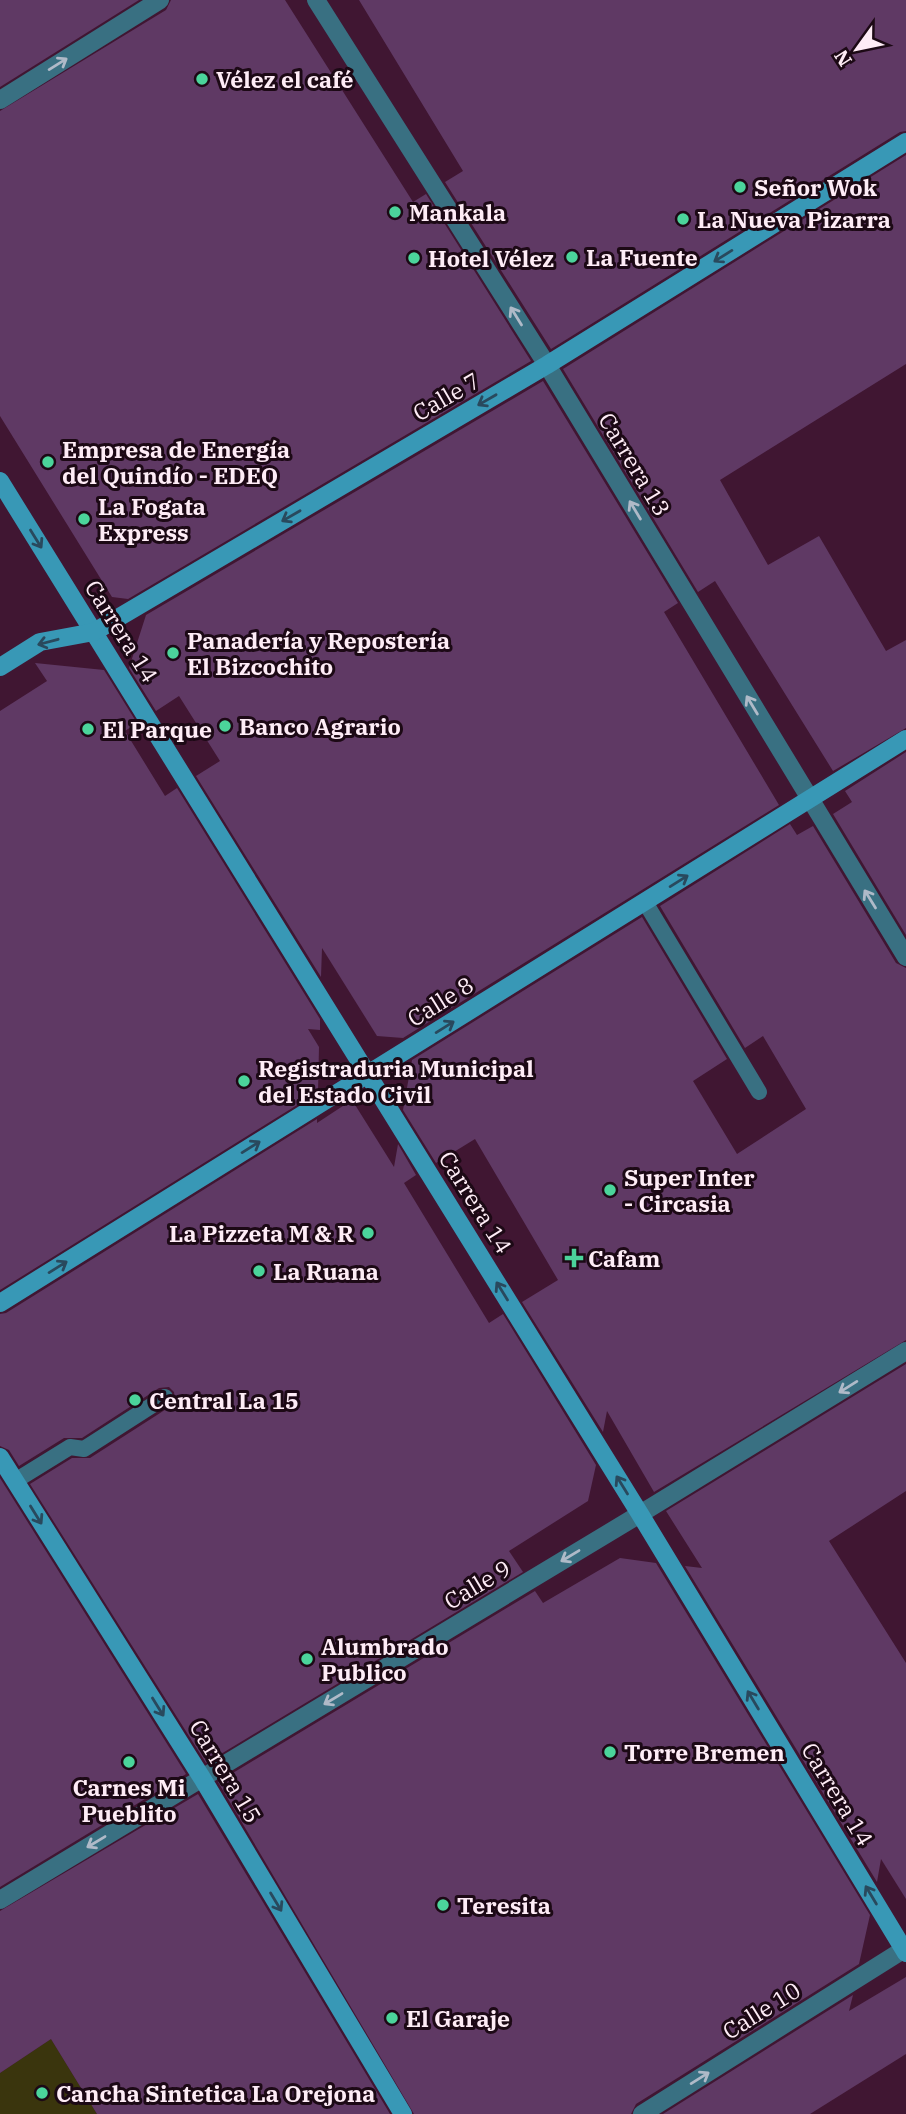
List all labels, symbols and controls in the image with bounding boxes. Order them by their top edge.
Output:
north arrow [822,14,892,84]
text: N [829,45,857,71]
one-way arrow [48,56,67,71]
place label: Vélez el café [216,64,353,94]
marker: Vélez el café [194,71,210,87]
place label: Señor Wok [754,172,878,202]
marker: Señor Wok [732,179,748,195]
place label: Mankala [409,197,506,227]
marker: Mankala [387,204,403,220]
place label: La Nueva Pizarra [697,204,891,234]
marker: La Nueva Pizarra [675,211,691,227]
place label: La Fuente [586,242,698,272]
place label: Hotel Vélez [428,243,554,273]
marker: La Fuente [564,249,580,265]
one-way arrow [714,249,734,263]
marker: Hotel Vélez [406,250,422,266]
one-way arrow [509,306,523,326]
street label: Calle 7 [407,365,485,427]
one-way arrow [478,394,498,408]
street label: Carrera 13 [592,407,678,521]
place label: Empresa de Energía del Quindío - EDEQ [62,434,290,490]
marker: Empresa de Energía del Quindío - EDEQ [40,454,56,470]
place label: La Fogata Express [98,491,206,547]
one-way arrow [627,500,641,520]
one-way arrow [282,509,302,523]
marker: La Fogata Express [76,511,92,527]
one-way arrow [29,528,43,548]
street label: Carrera 14 [79,574,165,688]
place label: Panadería y Repostería El Bizcochito [187,625,450,681]
one-way arrow [37,636,59,649]
marker: Panadería y Repostería El Bizcochito [165,645,181,661]
one-way arrow [744,695,758,715]
place label: Banco Agrario [239,711,401,741]
place label: El Parque [102,714,212,744]
marker: Banco Agrario [217,718,233,734]
marker: El Parque [80,721,96,737]
one-way arrow [669,874,688,888]
one-way arrow [863,890,877,910]
street label: Calle 8 [401,969,479,1033]
one-way arrow [434,1020,454,1034]
place label: Registraduria Municipal del Estado Civil [258,1053,534,1109]
marker: Registraduria Municipal del Estado Civil [236,1073,252,1089]
one-way arrow [241,1140,261,1154]
street label: Carrera 14 [433,1145,519,1259]
place label: Super Inter - Circasia [624,1162,755,1218]
marker: Super Inter - Circasia [602,1182,618,1198]
place label: La Pizzeta M & R [169,1218,354,1248]
marker: La Pizzeta M & R [360,1225,376,1241]
place label: Cafam [588,1243,660,1273]
marker: Cafam [566,1250,582,1266]
place label: La Ruana [273,1256,379,1286]
one-way arrow [48,1260,67,1275]
marker: La Ruana [251,1263,267,1279]
one-way arrow [495,1282,509,1302]
one-way arrow [838,1380,858,1394]
place label: Central La 15 [149,1385,299,1415]
marker: Central La 15 [127,1392,143,1408]
one-way arrow [615,1475,629,1495]
one-way arrow [29,1505,44,1524]
one-way arrow [560,1550,580,1564]
street label: Calle 9 [438,1552,516,1616]
place label: Alumbrado Publico [321,1631,449,1687]
marker: Alumbrado Publico [299,1651,315,1667]
one-way arrow [746,1690,760,1710]
one-way arrow [324,1692,344,1706]
one-way arrow [151,1697,165,1717]
street label: Carrera 15 [183,1714,269,1828]
place label: Torre Bremen [624,1737,785,1767]
street label: Carrera 14 [795,1737,881,1851]
marker: Torre Bremen [602,1744,618,1760]
marker: Carnes Mi Pueblito [121,1754,137,1770]
place label: Carnes Mi Pueblito [72,1772,186,1828]
one-way arrow [87,1835,107,1849]
one-way arrow [863,1885,877,1905]
place label: Teresita [457,1890,551,1920]
one-way arrow [269,1891,283,1911]
marker: Teresita [435,1897,451,1913]
street label: Calle 10 [716,1974,806,2046]
place label: El Garaje [406,2003,510,2033]
marker: El Garaje [384,2010,400,2026]
one-way arrow [689,2070,709,2084]
place label: Cancha Sintetica La Orejona [56,2078,375,2108]
marker: Cancha Sintetica La Orejona [34,2085,50,2101]

